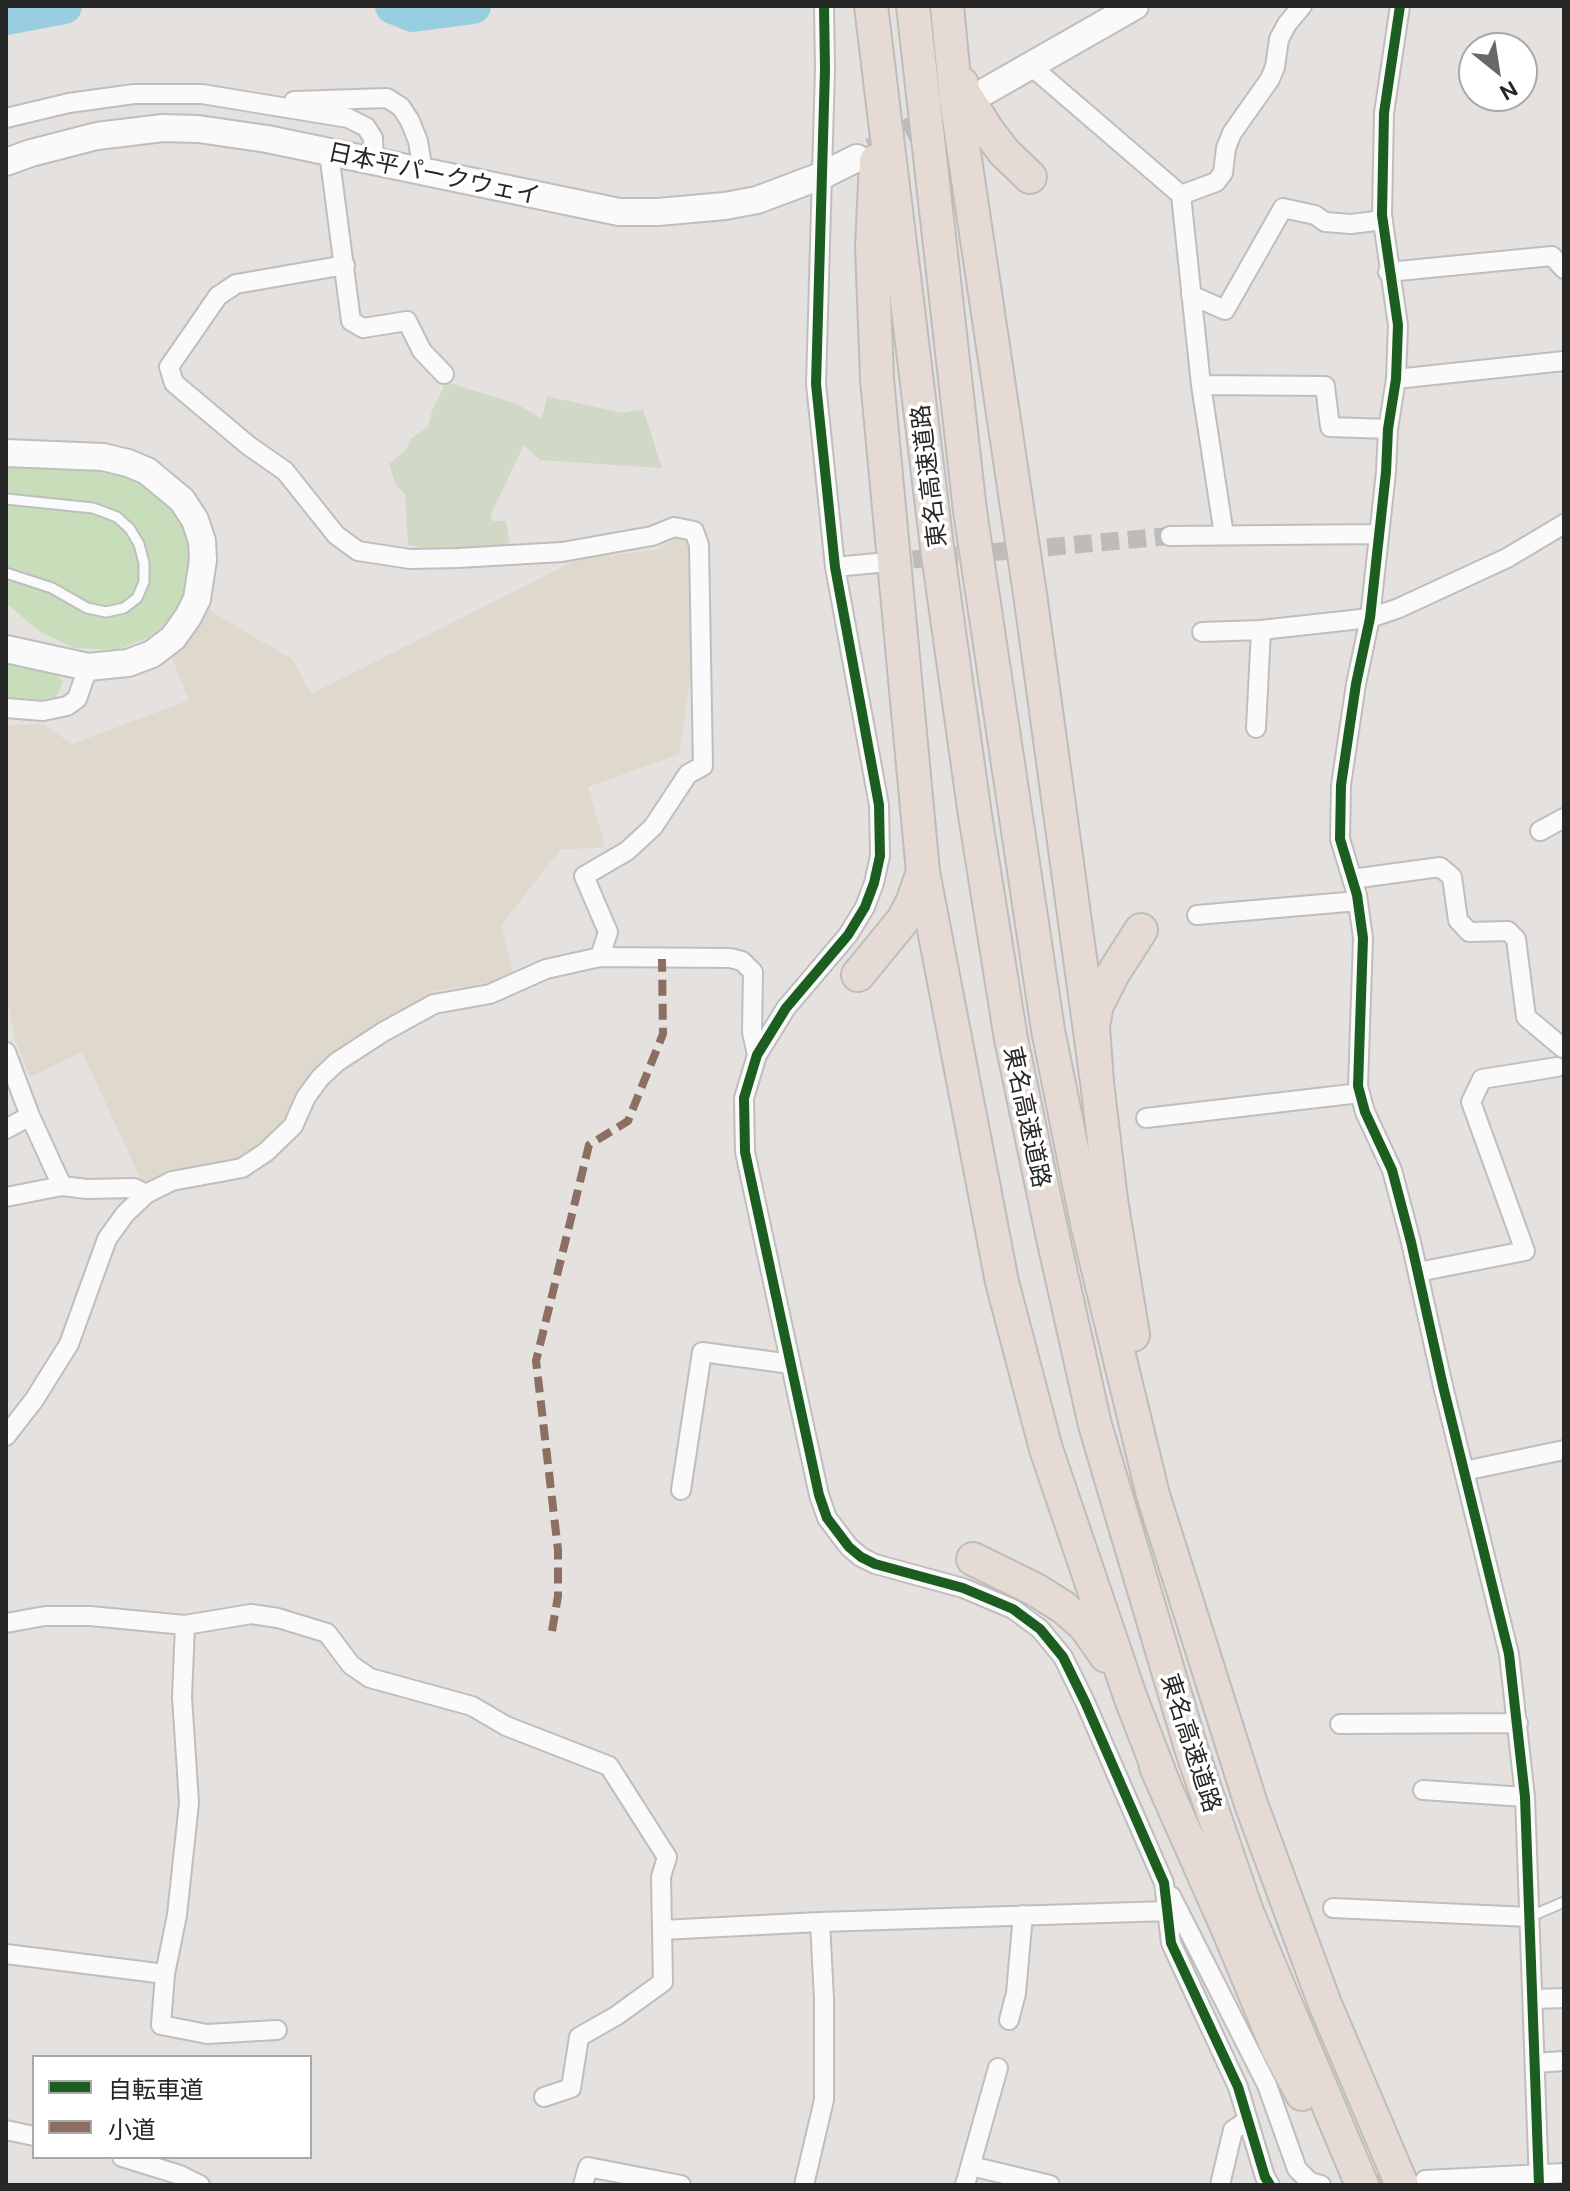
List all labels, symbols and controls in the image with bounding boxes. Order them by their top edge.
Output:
north arrow [1458,32,1538,112]
text: N [1496,77,1523,106]
street label: 日本平パークウェイ [325,137,543,211]
street label: 東名高速道路 [906,403,952,549]
street label: 東名高速道路 [998,1044,1056,1190]
street label: 東名高速道路 [1155,1670,1227,1816]
legend [32,2055,312,2159]
text: 自転車道 [108,2076,204,2103]
text: 小道 [108,2116,156,2143]

